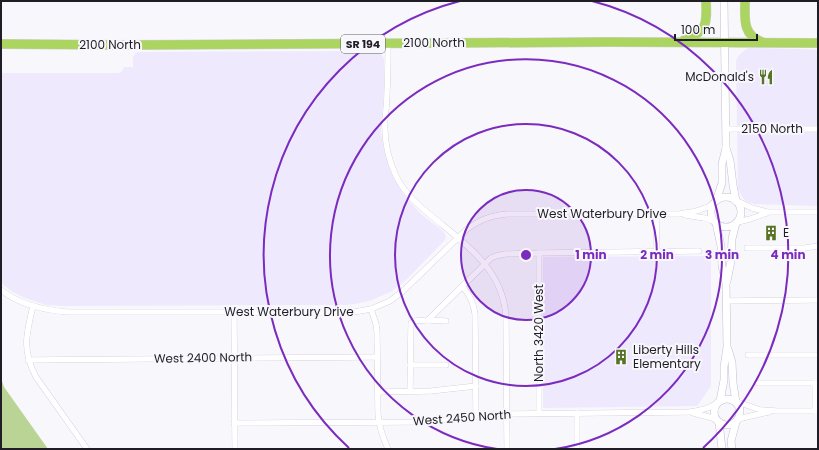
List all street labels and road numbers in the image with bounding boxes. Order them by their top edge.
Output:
street label: 2100 North [403,34,465,51]
road number: SR 194 [341,35,385,53]
street label: 2100 North [79,36,141,53]
street label: 2150 North [741,120,803,137]
street label: West Waterbury Drive [537,205,667,222]
street label: North 3420 West [530,284,547,382]
street label: West Waterbury Drive [224,303,354,320]
street label: West 2400 North [154,348,252,367]
street label: West 2450 North [412,406,512,429]

